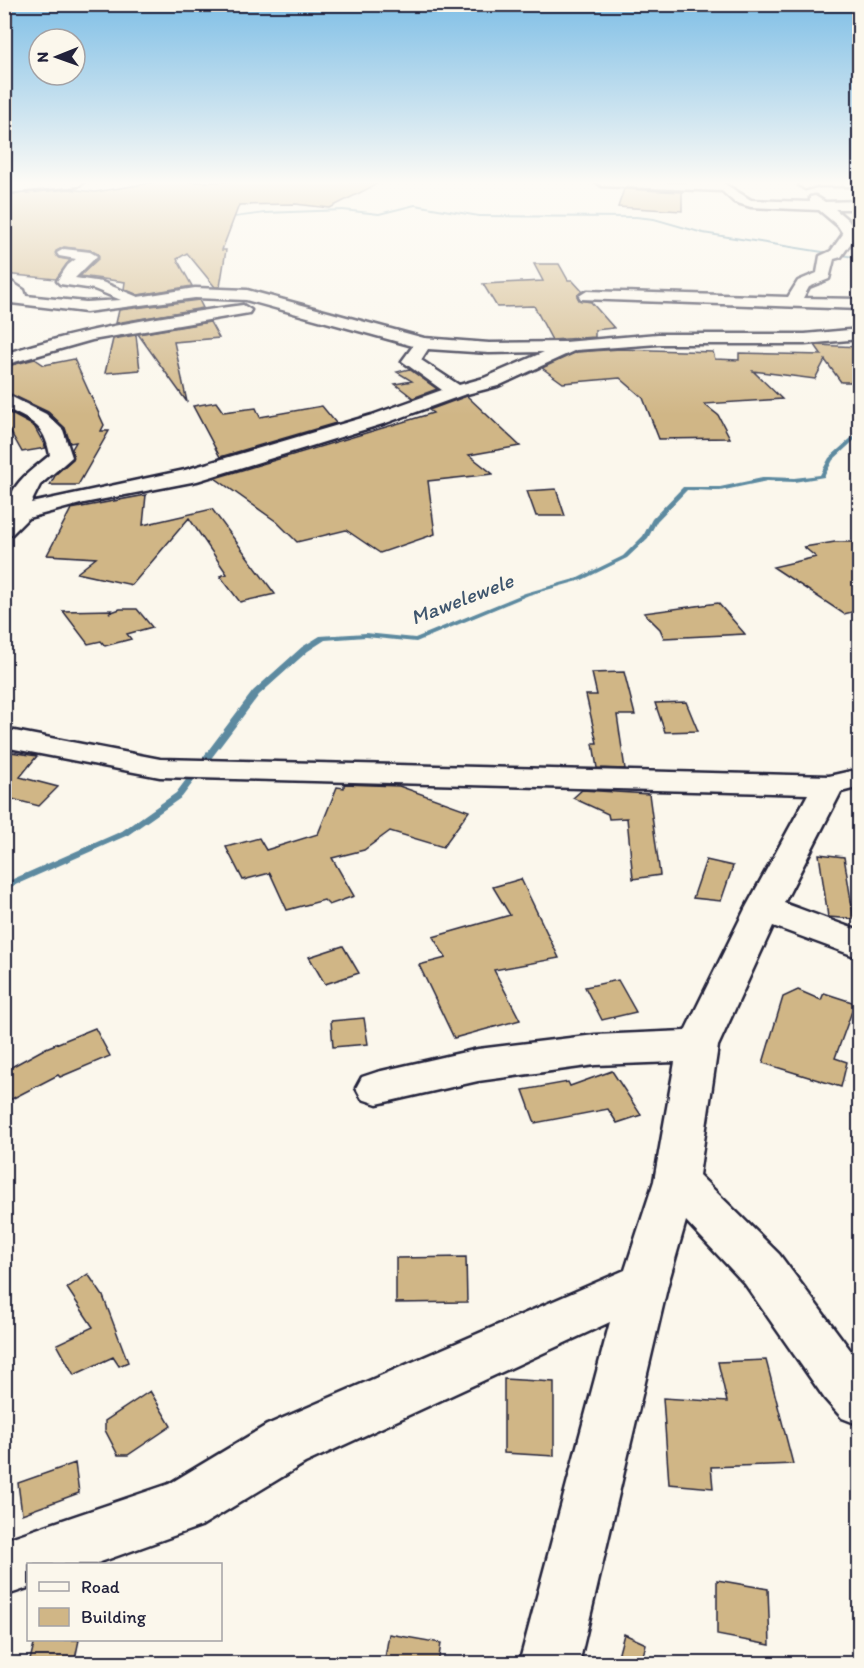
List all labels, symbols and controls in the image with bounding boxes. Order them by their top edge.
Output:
north arrow [27,27,87,87]
text: N [33,52,52,63]
water label: Mawelewele [407,567,518,630]
legend [27,1563,222,1641]
text: Road [81,1576,120,1598]
text: Building [81,1606,147,1628]

